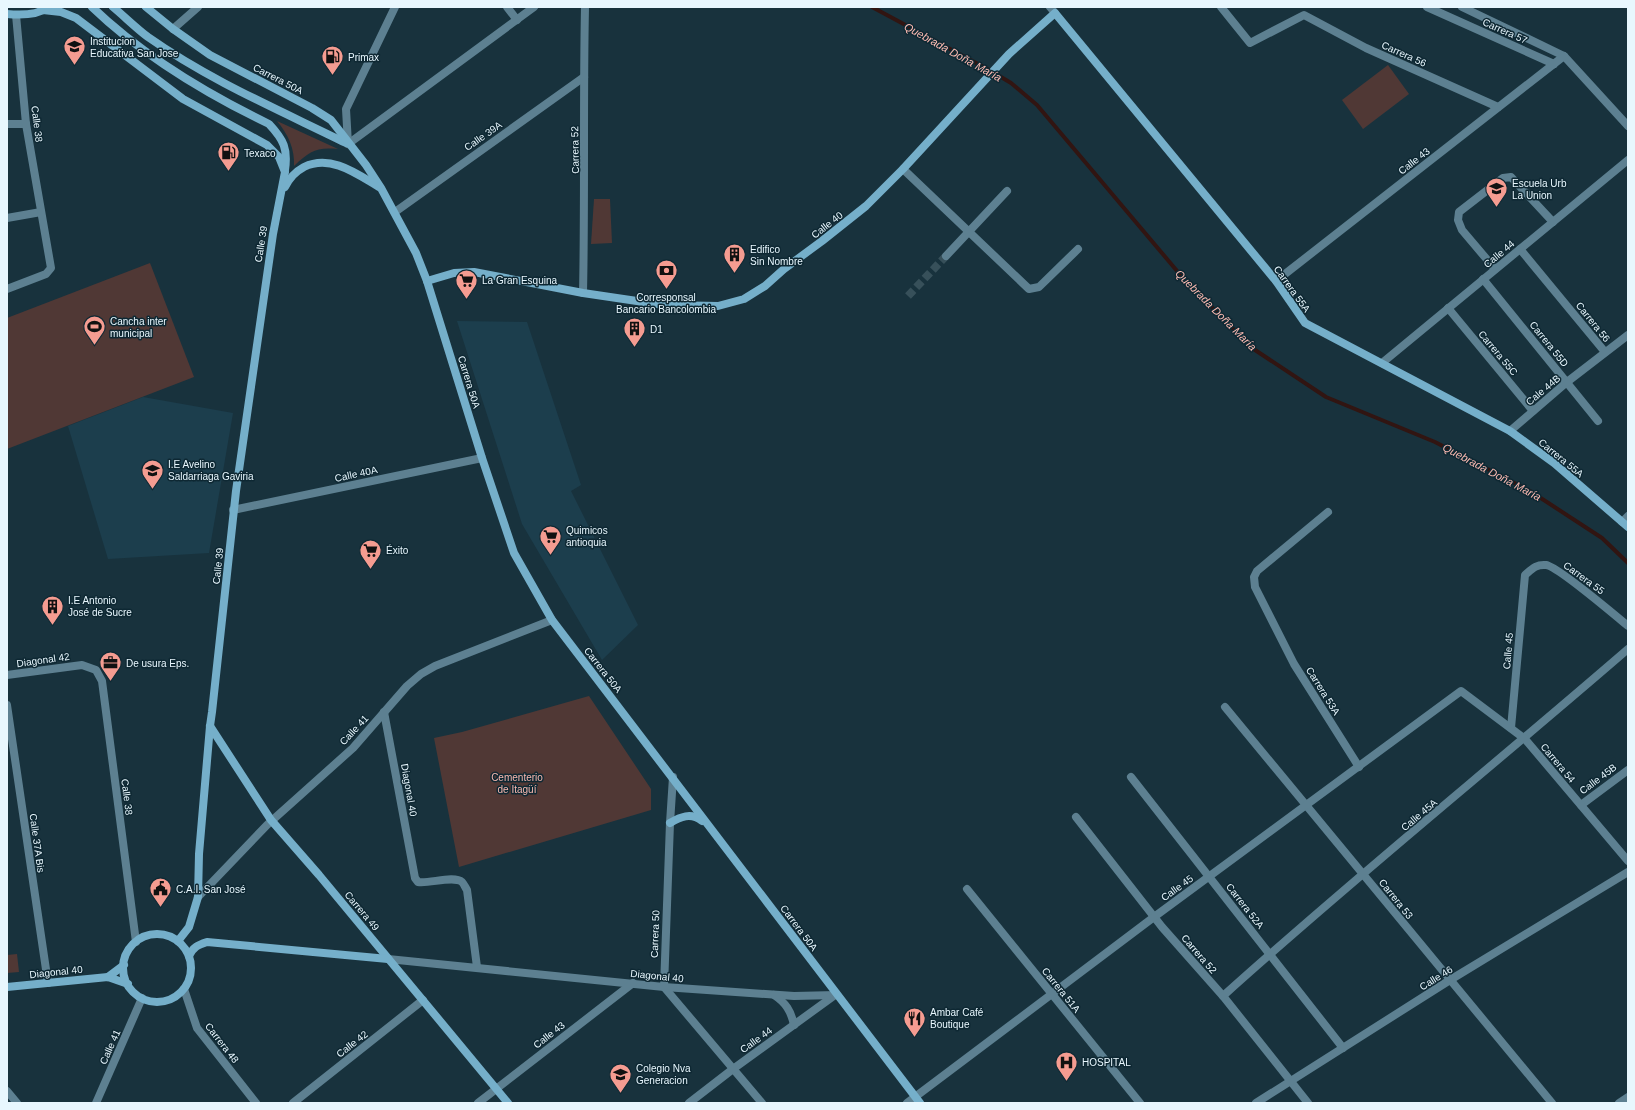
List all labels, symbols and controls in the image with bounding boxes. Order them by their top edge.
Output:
street label: Carrera 57 [1481,16,1529,46]
water label: Quebrada Doña María [902,20,1004,84]
school or university icon: Institucion Educativa San Jose [61,34,87,67]
place label: Institucion Educativa San Jose [90,36,179,59]
street label: Carrera 56 [1380,39,1428,69]
fuel station icon: Primax [319,44,345,77]
place label: Primax [348,52,379,63]
street label: Carrera 50A [251,62,305,96]
street label: Calle 38 [29,105,45,143]
street label: Calle 39A [462,119,504,153]
street label: Carrera 52 [569,126,581,174]
fuel station icon: Texaco [216,140,242,173]
street label: Calle 43 [1396,145,1432,177]
place label: Texaco [244,148,276,159]
school or university icon: Escuela Urb La Union [1483,176,1509,209]
place label: Escuela Urb La Union [1512,178,1567,201]
street label: Calle 40 [809,209,845,241]
street label: Calle 39 [253,225,269,263]
street label: Calle 44 [1481,238,1517,270]
building icon: Edifico Sin Nombre [721,242,747,275]
place label: Edifico Sin Nombre [750,244,803,267]
bank icon: Corresponsal Bancario Bancolombia [653,258,679,291]
street label: Carrera 55A [1272,264,1313,315]
supermarket icon: La Gran Esquina [453,267,479,300]
water label: Quebrada Doña María [1173,267,1259,353]
place label: La Gran Esquina [482,275,557,286]
place label: Corresponsal Bancario Bancolombia [616,292,716,315]
street label: Carrera 56 [1574,300,1613,344]
sports icon: Cancha inter municipal [82,314,108,347]
place label: Cancha inter municipal [110,316,167,339]
building icon: D1 [622,316,648,349]
street label: Carrera 55D [1527,319,1571,369]
place label: D1 [650,324,663,335]
street label: Carrera 55C [1476,328,1520,378]
street label: Carrera 50A [456,354,482,410]
street label: Cale 44B [1524,372,1563,407]
street label: Carrera 55A [1536,437,1586,480]
water label: Quebrada Doña María [1441,441,1543,503]
school or university icon: I.E Avelino Saldarriaga Gaviria [140,457,166,490]
place label: I.E Avelino Saldarriaga Gaviria [168,459,254,482]
street label: Calle 40A [334,464,379,484]
supermarket icon: Quimicos antioquia [538,523,564,556]
place label: Quimicos antioquia [566,525,608,548]
supermarket icon: Éxito [357,537,383,570]
place label: Éxito [386,544,409,556]
street label: Calle 39 [211,547,225,585]
street label: Carrera 55 [1561,559,1607,597]
building icon: I.E Antonio José de Sucre [39,593,65,626]
place label: I.E Antonio José de Sucre [68,595,132,618]
street label: Calle 45 [1501,632,1515,670]
street label: Carrera 50A [582,645,624,695]
office icon: De usura Eps. [97,650,123,683]
street label: Diagonal 42 [16,651,71,669]
place label: De usura Eps. [126,658,189,669]
street label: Carrera 53A [1304,665,1342,717]
street label: Calle 41 [337,713,371,747]
street label: Carrera 54 [1538,741,1578,785]
street label: Calle 45B [1577,761,1619,796]
street label: Diagonal 40 [399,763,419,818]
park label: Cementerio de Itagüí [491,772,543,795]
street label: Calle 38 [119,778,135,816]
street label: Calle 45A [1399,797,1439,833]
street label: Calle 37A Bis [27,813,47,873]
street label: Calle 45 [1159,873,1195,903]
public building icon: C.A.I. San José [147,876,173,909]
street label: Carrera 53 [1377,877,1416,921]
street label: Carrera 52A [1224,881,1266,931]
place label: C.A.I. San José [176,884,246,895]
street label: Carrera 49 [342,889,382,933]
street label: Carrera 50A [778,903,820,953]
street label: Carrera 50 [649,909,661,958]
street label: Carrera 52 [1179,932,1219,976]
street label: Calle 46 [1418,963,1455,992]
street label: Diagonal 40 [29,964,84,980]
street label: Carrera 51A [1040,965,1083,1015]
street label: Diagonal 40 [630,968,685,984]
restaurant icon: Ambar Café Boutique [901,1005,927,1038]
place label: Ambar Café Boutique [930,1007,984,1030]
street label: Calle 43 [531,1019,567,1051]
street label: Carrera 48 [203,1021,241,1066]
street label: Calle 44 [738,1025,774,1055]
street label: Calle 41 [98,1028,123,1066]
street label: Calle 42 [334,1028,370,1060]
hospital icon: HOSPITAL [1053,1049,1079,1082]
place label: HOSPITAL [1082,1057,1131,1068]
school or university icon: Colegio Nva Generacion [608,1061,634,1094]
place label: Colegio Nva Generacion [636,1063,691,1086]

